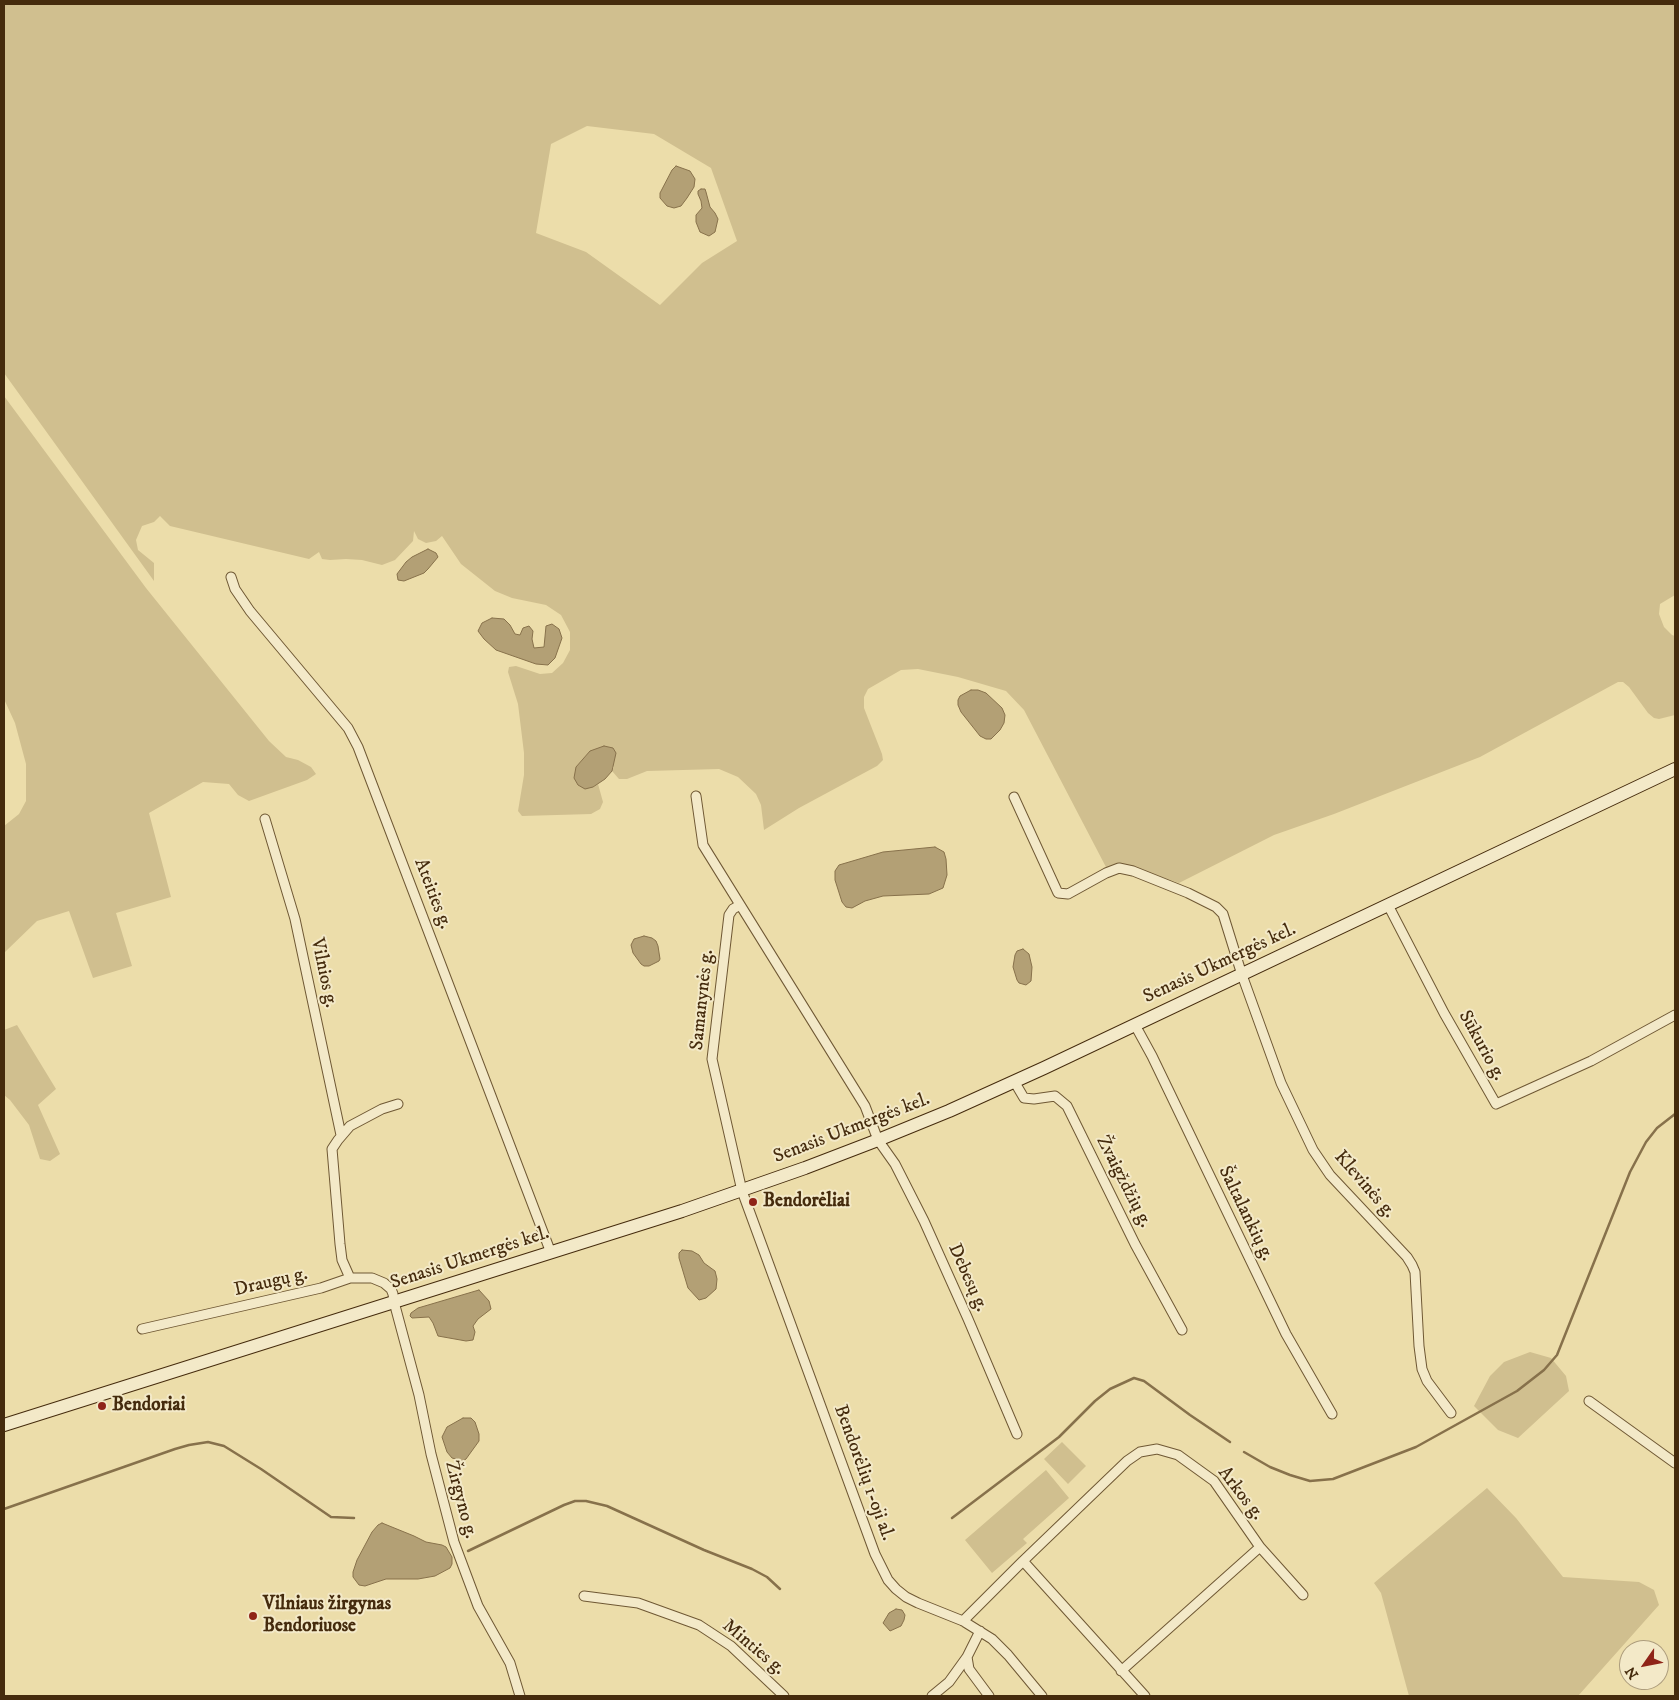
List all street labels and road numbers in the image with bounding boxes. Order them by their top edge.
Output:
street label: Ateities g. [408,855,456,933]
street label: Senasis Ukmergės kel. [1140,919,1300,1009]
street label: Vilnios g. [304,936,342,1010]
street label: Samanynės g. [686,949,720,1051]
street label: Sūkurio g. [1452,1007,1510,1085]
street label: Senasis Ukmergės kel. [771,1089,933,1169]
street label: Žvaigždžių g. [1090,1132,1156,1232]
street label: Klevinės g. [1328,1147,1400,1223]
street label: Šaltalankių g. [1212,1163,1278,1265]
street label: Senasis Ukmergės kel. [388,1223,552,1295]
street label: Debesų g. [942,1240,992,1316]
street label: Draugų g. [232,1263,310,1303]
street label: Bendorėlių 1-oji al. [828,1402,898,1544]
street label: Žirgyno g. [439,1459,481,1541]
street label: Arkos g. [1212,1463,1268,1525]
street label: Minties g. [717,1615,789,1681]

